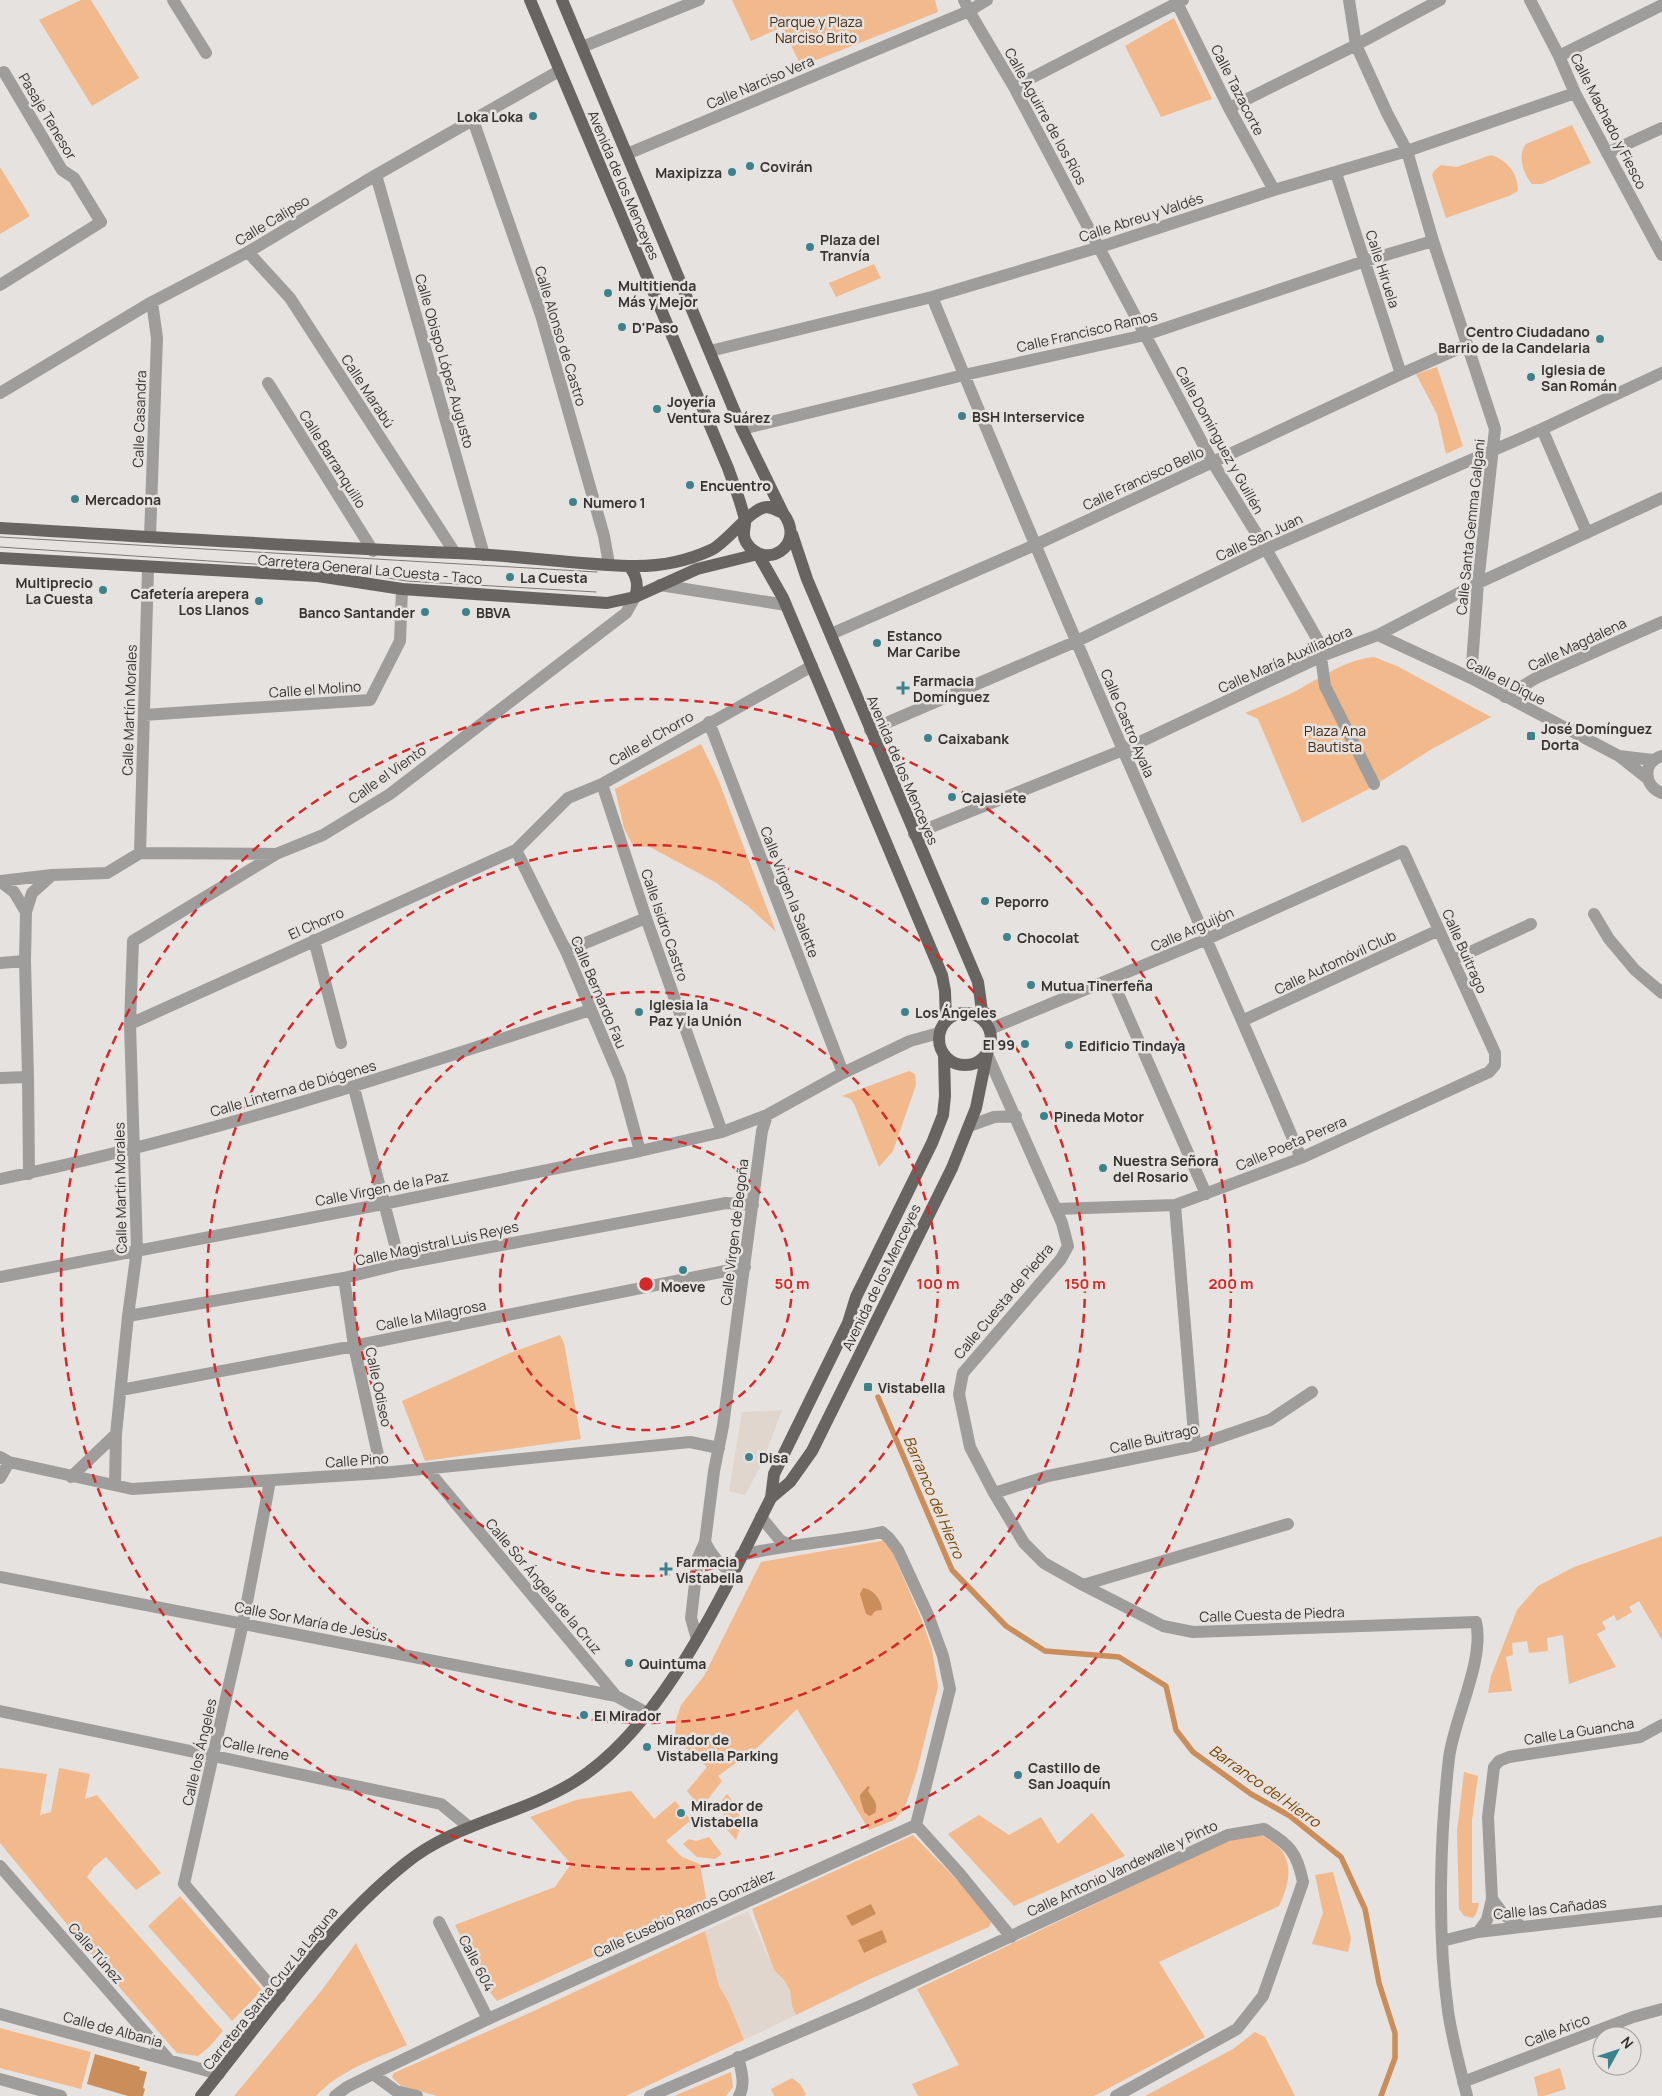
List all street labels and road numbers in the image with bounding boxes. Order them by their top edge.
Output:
street label: Calle Tazacorte [1207,41,1269,139]
street label: Calle Aguirre de los Ríos [1000,44,1092,188]
street label: Calle Machado y Fiesco [1567,50,1651,192]
street label: Calle Narciso Vera [703,51,817,113]
street label: Pasaje Tenesor [15,69,81,163]
street label: Avenida de los Menceyes [584,107,664,263]
street label: Calle Abreu y Valdés [1076,188,1206,246]
street label: Calle Calipso [231,190,313,250]
street label: Calle Hiruela [1361,228,1405,310]
street label: Calle Alonso de Castro [531,264,591,408]
street label: Calle Obispo López Augusto [411,272,479,450]
street label: Calle Francisco Ramos [1015,306,1159,356]
street label: Calle Marabú [337,351,399,431]
street label: Calle Domínguez y Guillén [1171,363,1269,517]
street label: Calle Casandra [128,370,150,468]
street label: Calle Barranquillo [295,406,371,512]
street label: Calle Santa Gemma Galgani [1451,438,1489,616]
street label: Calle Francisco Bello [1079,442,1207,514]
street label: Calle San Juan [1213,509,1305,565]
street label: Carretera General La Cuesta - Taco [257,550,483,588]
street label: Calle Magdalena [1525,613,1629,675]
street label: Calle María Auxiliadora [1215,621,1355,697]
street label: Calle Martín Morales [117,644,141,776]
street label: Calle el Dique [1463,653,1549,709]
street label: Calle Castro Ayala [1097,666,1159,780]
street label: Calle el Molino [268,676,362,702]
street label: Avenida de los Menceyes [863,692,943,848]
street label: Calle el Chorro [605,706,697,770]
street label: Calle el Viento [344,740,430,808]
street label: Calle Virgen la Salette [756,824,824,960]
street label: Calle Isidro Castro [637,866,693,984]
street label: El Chorro [285,902,347,944]
street label: Calle Arguijón [1148,902,1236,956]
street label: Calle Buitrago [1438,906,1492,996]
street label: Calle Automóvil Club [1271,925,1399,999]
street label: Calle Bernardo Fau [567,933,631,1051]
street label: Calle Linterna de Diógenes [208,1055,378,1121]
street label: Calle Poeta Perera [1233,1111,1349,1175]
street label: Calle Martín Morales [109,1122,131,1254]
street label: Calle Virgen de Begoña [716,1158,752,1306]
street label: Calle Virgen de la Paz [314,1166,450,1210]
street label: Avenida de los Menceyes [837,1201,925,1353]
street label: Calle Magistral Luis Reyes [354,1216,520,1270]
street label: Calle Cuesta de Piedra [949,1239,1057,1363]
street label: Calle la Milagrosa [374,1295,488,1335]
street label: Calle Odiseo [361,1345,397,1429]
street label: Calle Buitrago [1108,1419,1200,1457]
street label: Calle Pino [325,1448,389,1472]
street label: Calle Sor Ángela de la Cruz [482,1514,606,1658]
street label: Calle Sor María de Jesús [233,1597,389,1645]
street label: Calle Cuesta de Piedra [1199,1602,1345,1626]
street label: Calle los Ángeles [177,1697,221,1807]
street label: Calle La Guancha [1523,1713,1635,1749]
street label: Calle Irene [221,1732,291,1764]
street label: Calle Antonio Vandewalle y Pinto [1024,1815,1220,1921]
street label: Calle Eusebio Ramos González [590,1864,778,1962]
street label: Calle las Cañadas [1492,1893,1608,1923]
street label: Carretera Santa Cruz La Laguna [198,1903,342,2073]
street label: Calle Túnez [64,1918,128,1988]
street label: Calle 604 [455,1932,499,1994]
street label: Calle de Albania [61,2007,165,2051]
street label: Calle Arico [1522,2009,1592,2051]

